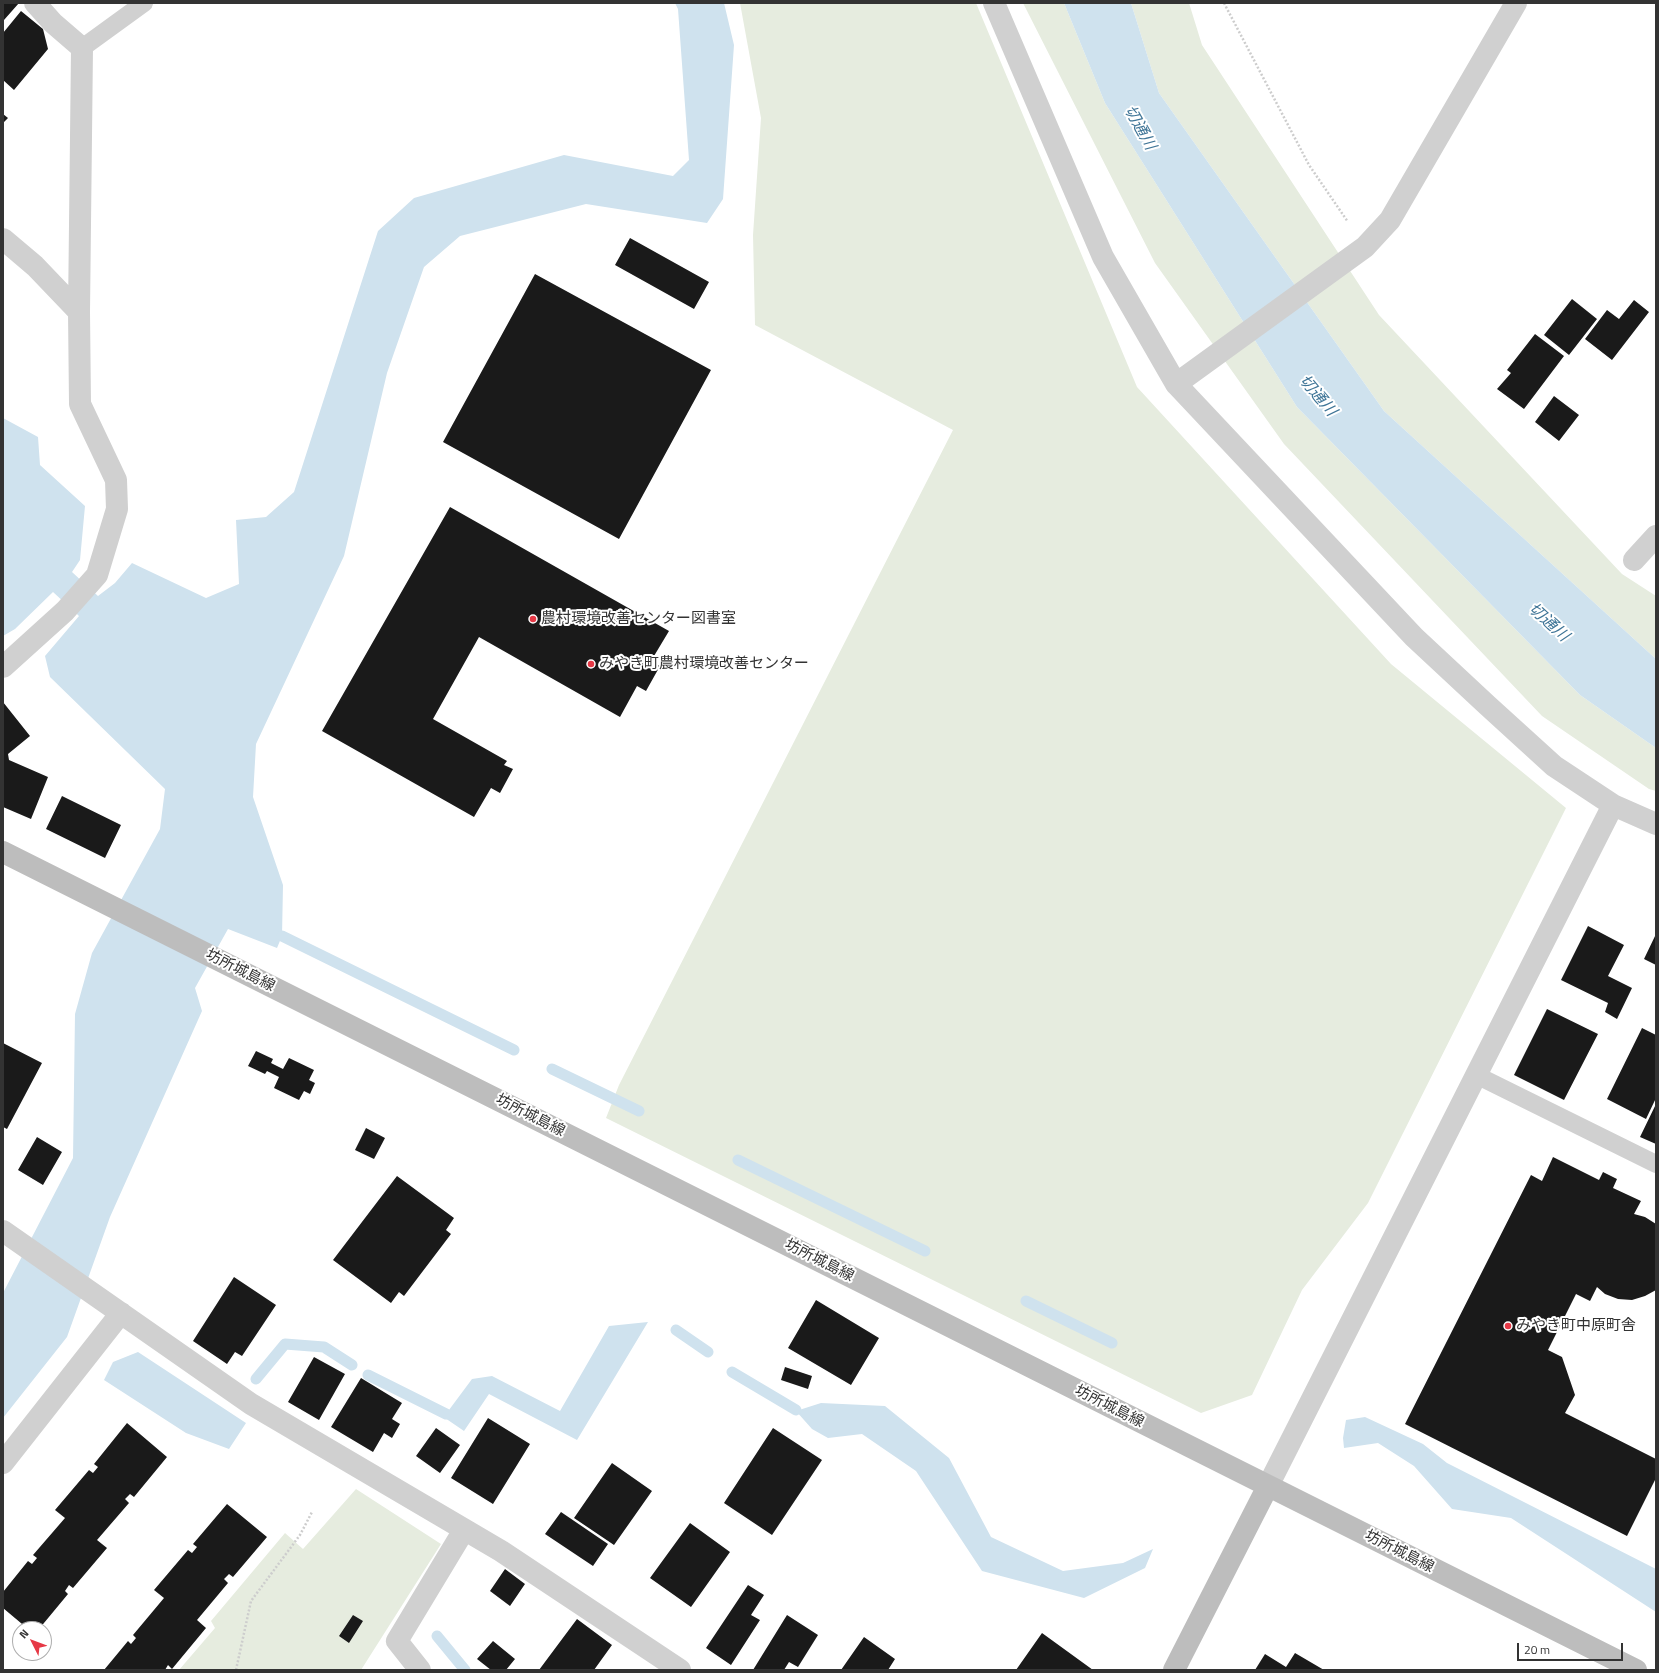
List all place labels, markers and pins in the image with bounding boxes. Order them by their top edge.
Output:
place label: 農村環境改善センター図書室 [541,610,736,628]
marker: 農村環境改善センター図書室 [528,614,538,624]
place label: みやき町農村環境改善センター [599,655,809,673]
marker: みやき町農村環境改善センター [586,659,596,669]
place label: みやき町中原町舎 [1516,1317,1636,1335]
marker: みやき町中原町舎 [1503,1321,1513,1331]

